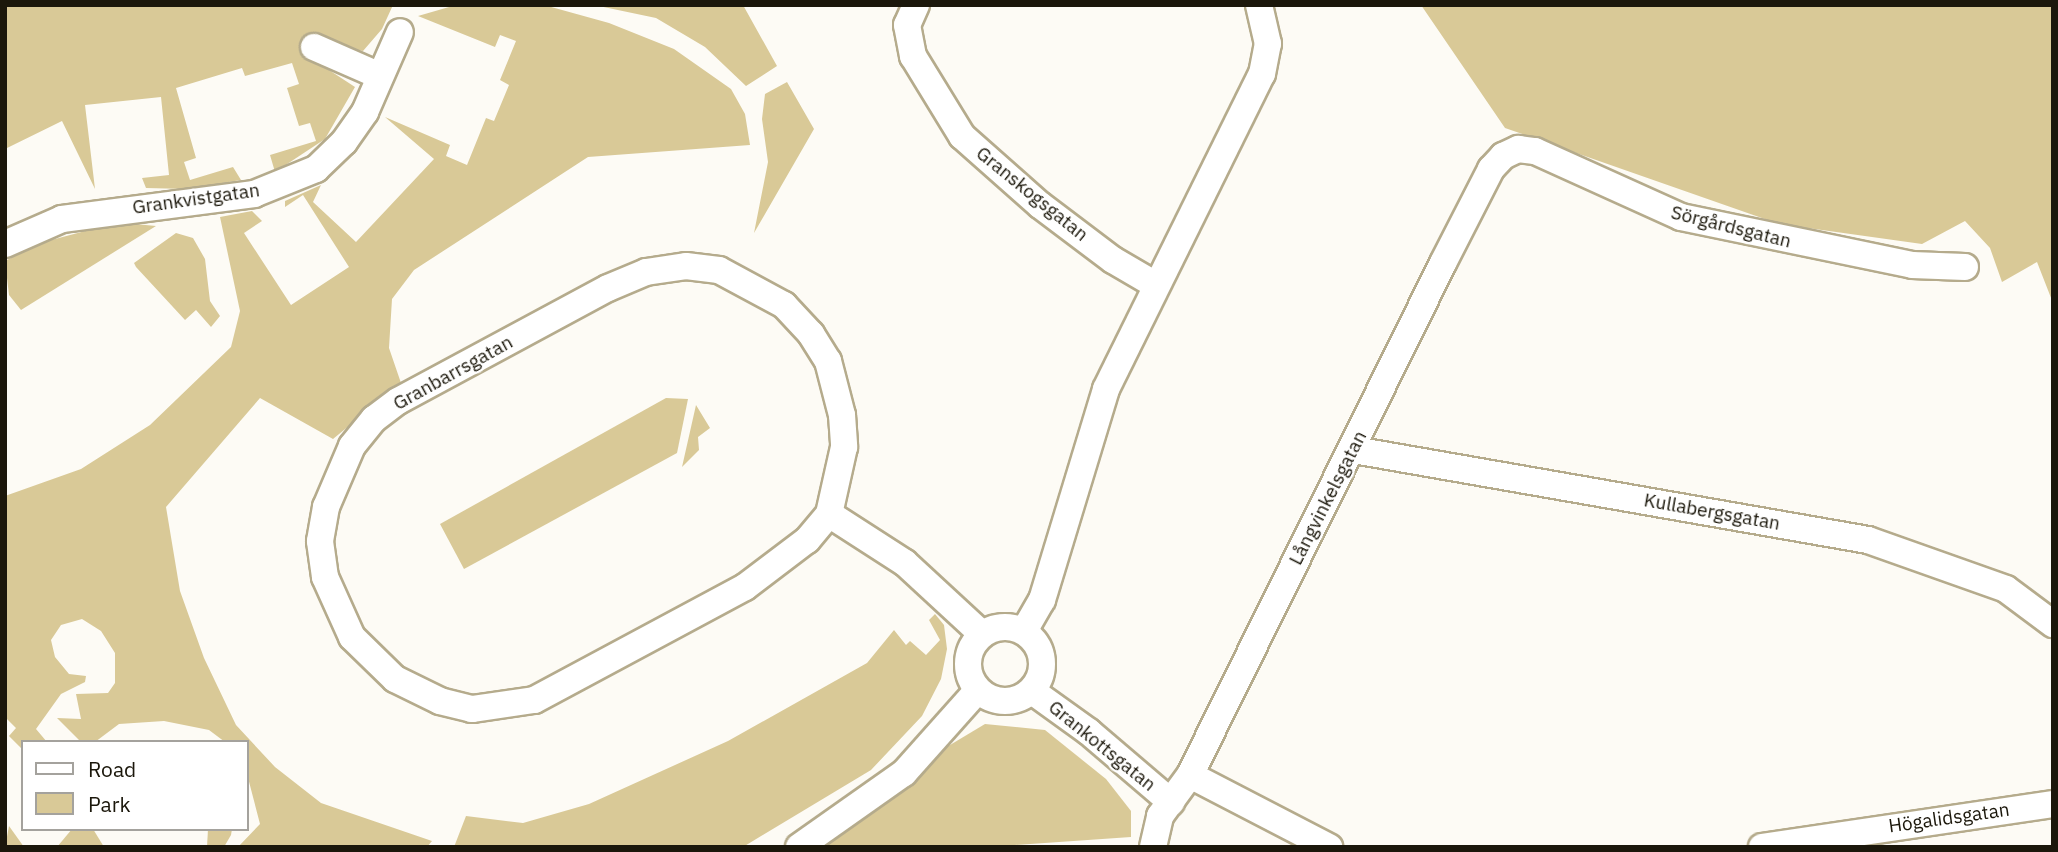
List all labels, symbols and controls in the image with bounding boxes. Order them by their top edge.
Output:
street label: Granskogsgatan [971,142,1093,246]
street label: Grankvistgatan [131,179,261,219]
street label: Sörgårdsgatan [1669,201,1793,253]
street label: Granbarrsgatan [389,331,517,415]
street label: Långvinkelsgatan [1284,427,1372,569]
street label: Kullabergsgatan [1642,489,1782,535]
street label: Grankottsgatan [1044,696,1160,796]
legend [21,740,248,831]
text: Road [88,755,136,783]
text: Park [88,790,131,818]
street label: Högalidsgatan [1887,798,2011,838]

